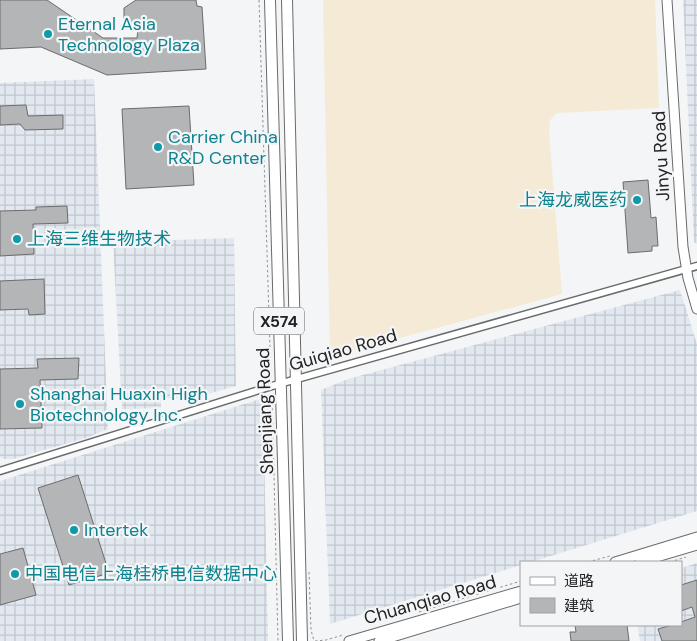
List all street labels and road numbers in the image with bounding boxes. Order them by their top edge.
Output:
street label: Jinyu Road [647,110,675,202]
road number: X574 [254,308,304,334]
street label: Guiqiao Road [286,323,400,377]
street label: Shenjiang Road [251,347,279,475]
street label: Chuanqiao Road [361,570,499,630]

